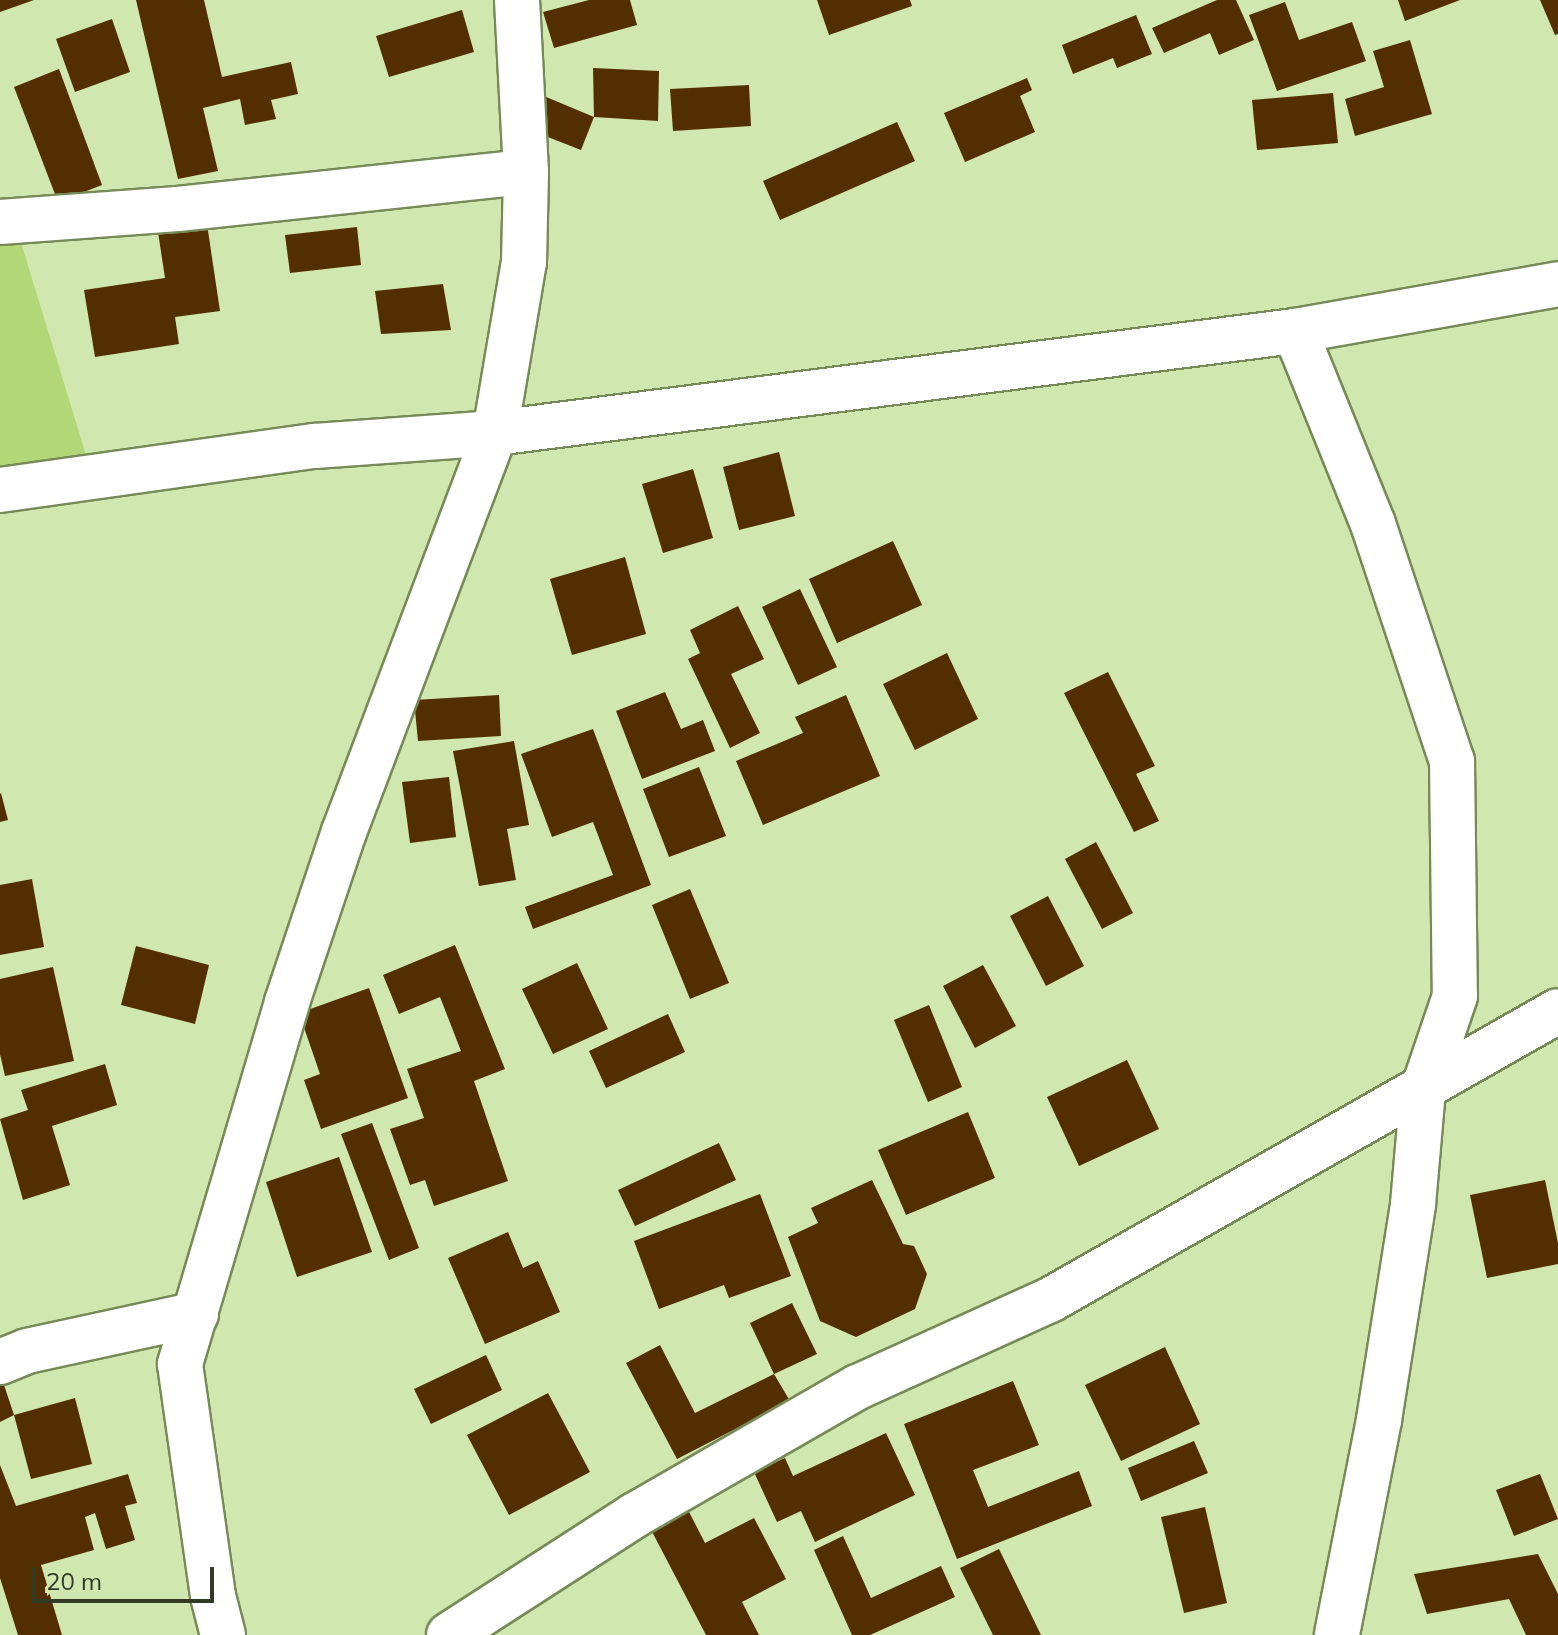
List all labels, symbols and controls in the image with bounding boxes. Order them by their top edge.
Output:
scale bar [36,1551,218,1601]
text: 20 m [46,1566,102,1596]

